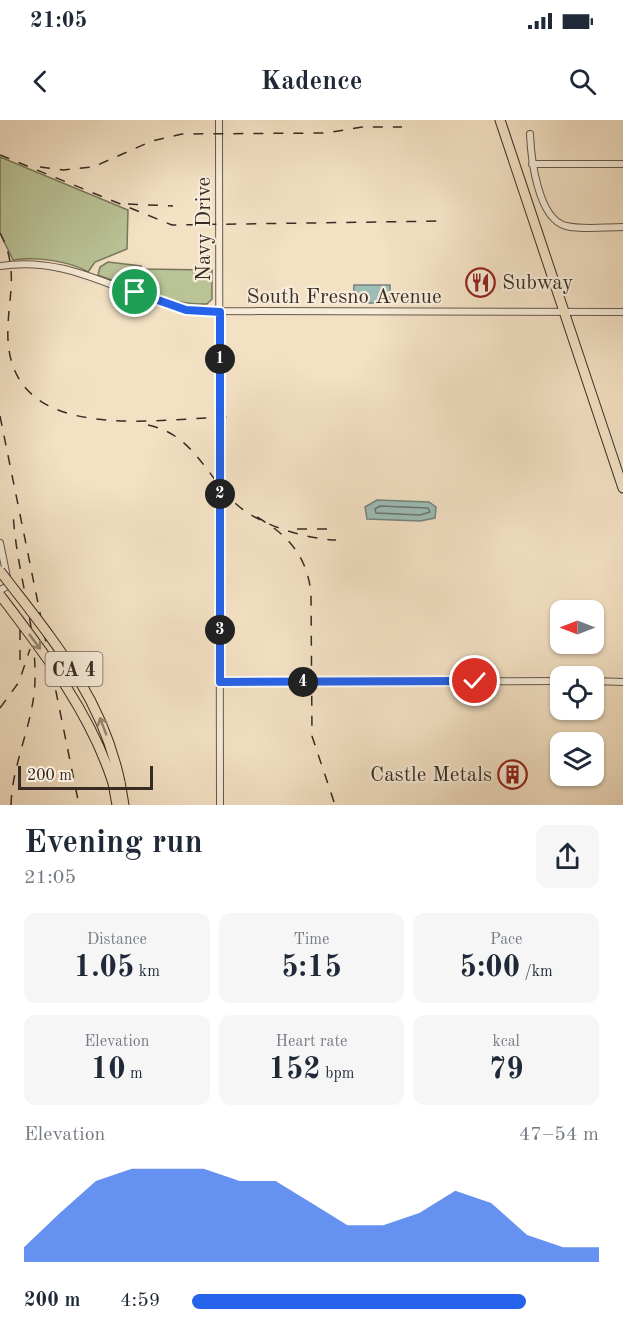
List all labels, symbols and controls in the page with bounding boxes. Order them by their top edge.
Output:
text: 21:05 [30,10,87,32]
icon: back [24,65,57,98]
icon: search [566,65,599,98]
text: Kadence [260,68,363,95]
street label: Navy Drive [194,177,215,281]
pin [109,266,160,317]
restaurant icon: Subway [465,266,497,298]
place label: Subway [502,273,573,294]
icon: arrive [118,275,151,308]
street label: South Fresno Avenue [246,287,442,308]
pin: 1 [205,344,235,374]
text: 1 [215,351,225,367]
pin: 2 [205,479,235,509]
text: 2 [215,486,225,502]
north arrow [550,600,604,654]
map controls [550,600,604,786]
pin: 3 [205,615,235,645]
text: 3 [215,622,225,638]
one-way arrow [29,633,42,649]
road number: CA 4 [46,652,103,686]
pin [449,655,500,706]
icon: check [458,664,491,697]
button: locate [550,666,604,720]
pin: 4 [288,667,318,697]
text: 4 [298,674,308,690]
one-way arrow [97,717,108,736]
button: layers [550,732,604,786]
building icon: Castle Metals [497,758,529,790]
scale bar [18,763,153,790]
place label: Castle Metals [370,765,492,786]
text: 200 m [27,768,72,784]
button: share [536,825,599,888]
text: Evening run [24,827,203,860]
text: 21:05 [24,868,76,888]
text: Distance [87,932,147,948]
text: Time [294,932,329,948]
text: Pace [490,932,522,948]
text: 1.05 [74,953,134,983]
text: 5:15 [281,953,342,983]
text: 5:00 [460,953,520,983]
text: km [134,964,160,980]
text: /km [520,964,553,980]
text: Elevation [84,1034,149,1050]
text: Heart rate [276,1034,347,1050]
text: kcal [492,1034,520,1050]
text: 10 [91,1055,126,1085]
text: 152 [269,1055,321,1085]
text: 79 [489,1055,524,1085]
text: m [126,1066,143,1082]
text: bpm [321,1066,354,1082]
text: Elevation [24,1125,105,1145]
text: 47–54 m [519,1125,599,1145]
text: 200 m [24,1291,80,1311]
text: 4:59 [120,1291,160,1311]

